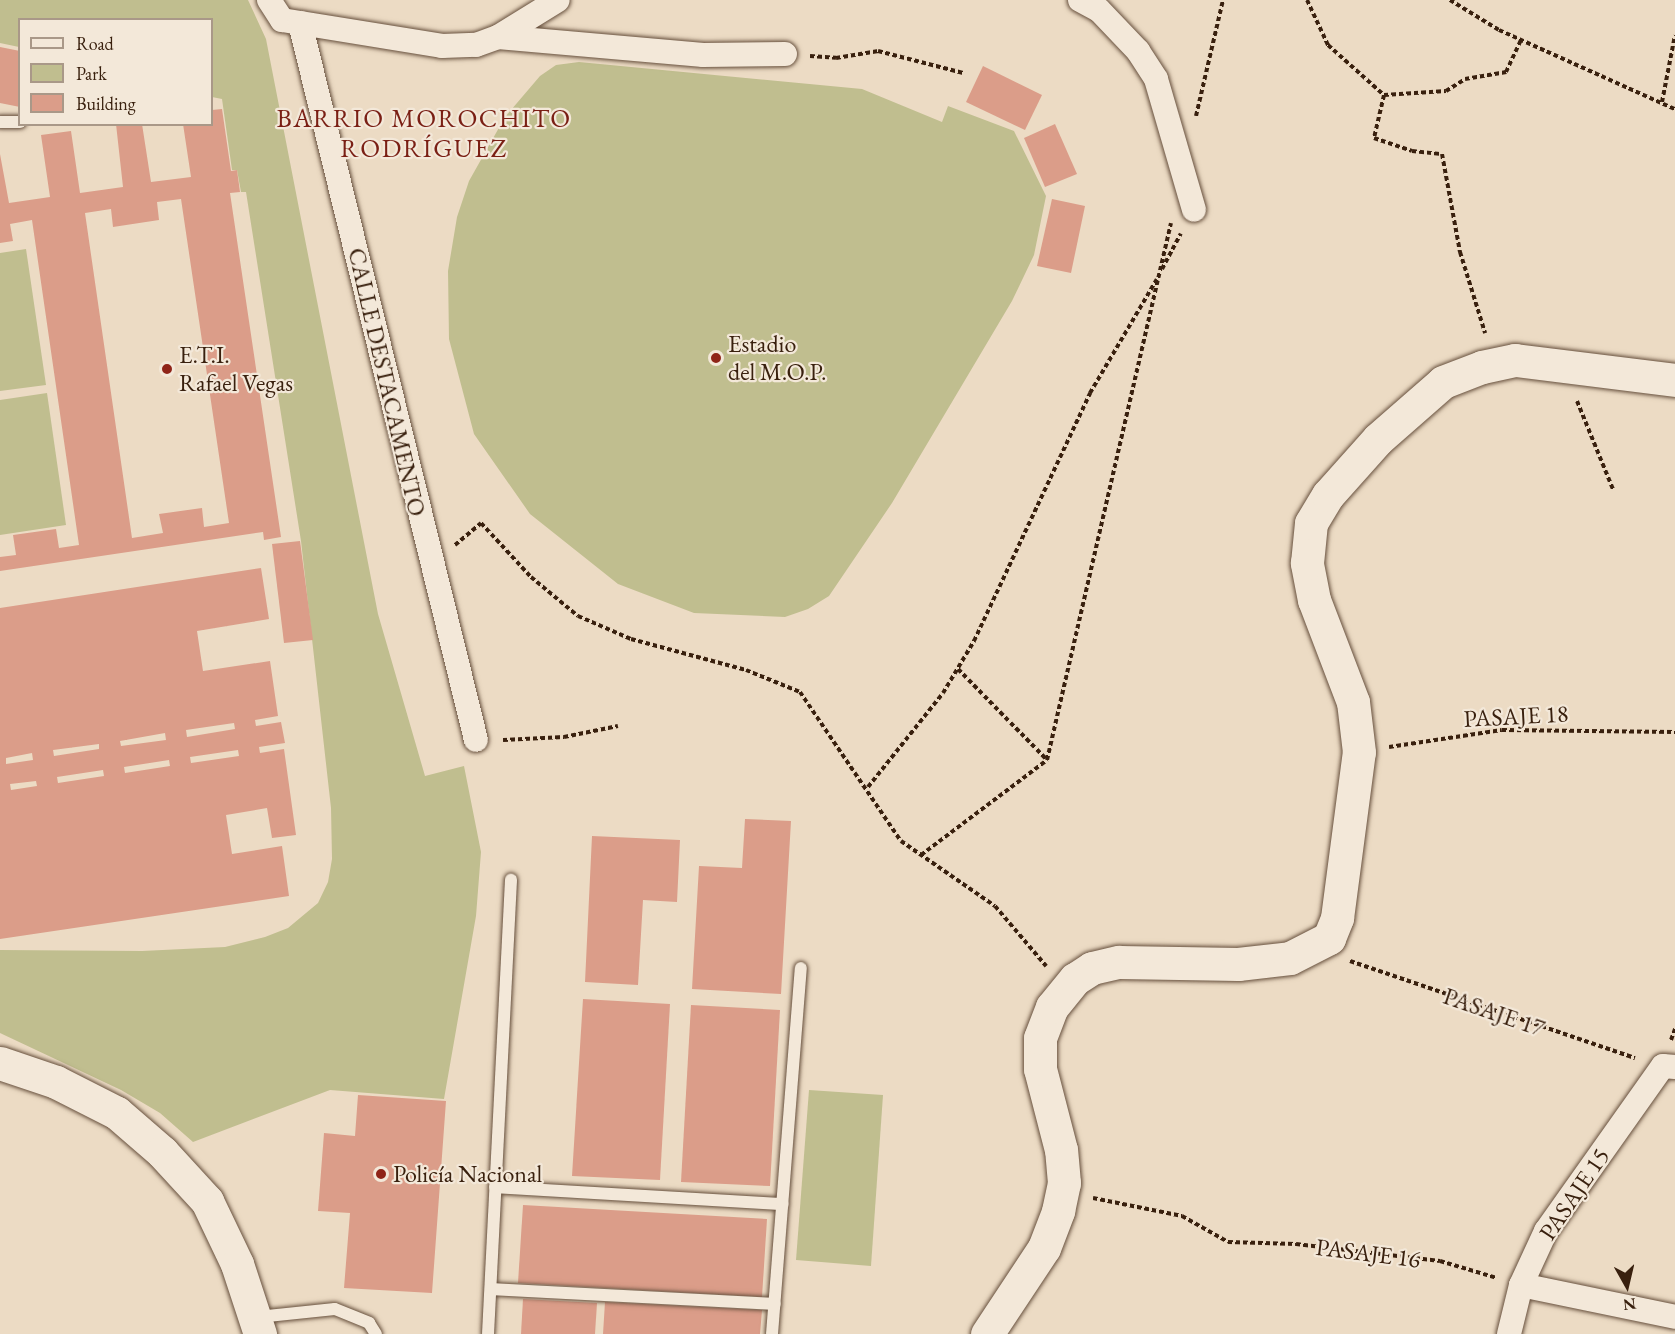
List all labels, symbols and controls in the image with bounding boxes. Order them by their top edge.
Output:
legend [18,18,213,126]
text: Road [76,32,114,55]
text: Park [76,62,107,85]
text: Building [76,92,136,115]
district label: BARRIO MOROCHITO RODRÍGUEZ [277,103,571,164]
street label: CALLE DESTACAMENTO [342,245,432,519]
place label: Estadio del M.O.P. [728,330,827,386]
place label: E.T.I. Rafael Vegas [179,341,293,397]
marker: Estadio del M.O.P. [709,351,723,365]
marker: E.T.I. Rafael Vegas [160,362,174,376]
street label: PASAJE 18 [1463,699,1569,733]
street label: PASAJE 17 [1440,981,1548,1043]
street label: PASAJE 15 [1533,1142,1615,1246]
place label: Policía Nacional [393,1160,542,1188]
marker: Policía Nacional [374,1167,388,1181]
street label: PASAJE 16 [1314,1232,1422,1274]
north arrow [1597,1256,1657,1316]
text: N [1622,1293,1637,1316]

